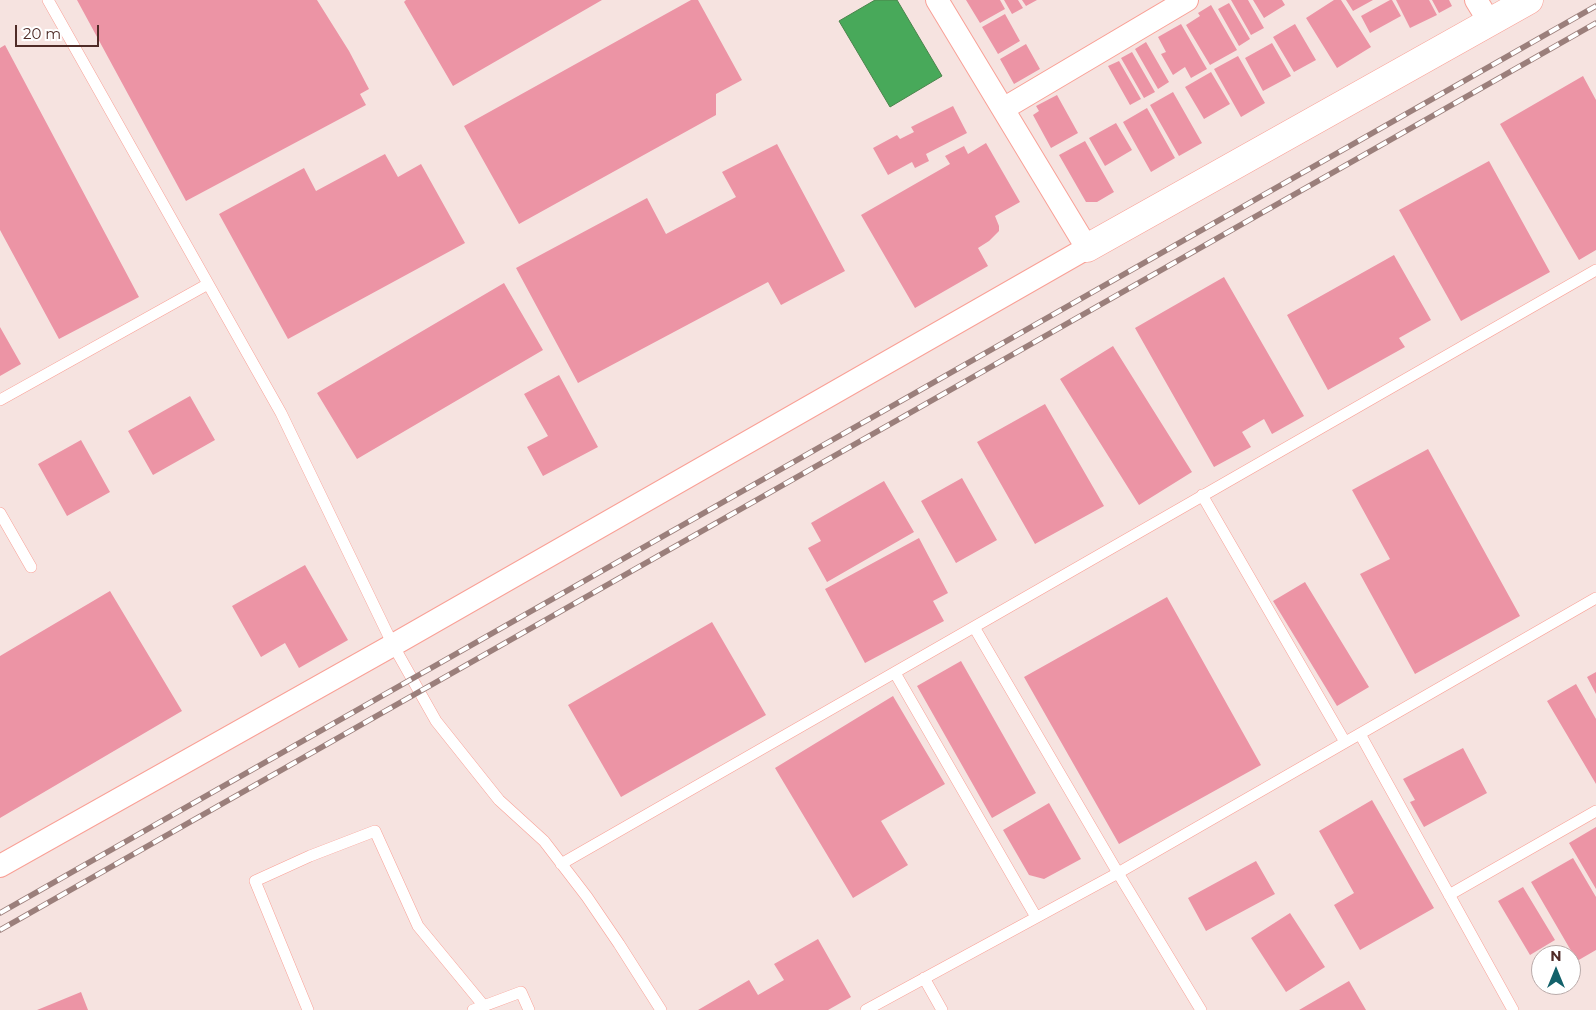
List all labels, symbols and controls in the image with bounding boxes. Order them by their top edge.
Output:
scale bar [18,15,101,47]
text: 20 m [23,24,61,43]
north arrow [1531,945,1581,995]
text: N [1550,947,1562,965]

